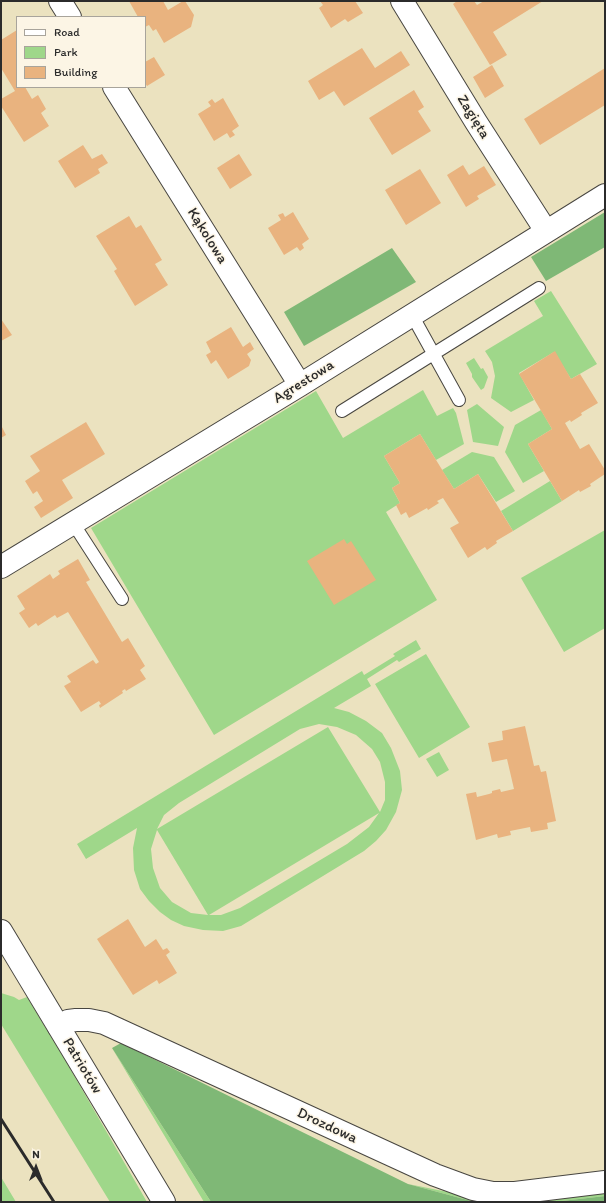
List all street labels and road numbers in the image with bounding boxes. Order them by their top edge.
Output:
street label: Zagięta [453,92,493,142]
street label: Kąkolowa [183,205,231,267]
street label: Agrestowa [270,356,338,408]
street label: Patriotów [58,1035,106,1097]
street label: Drozdowa [294,1104,360,1148]

